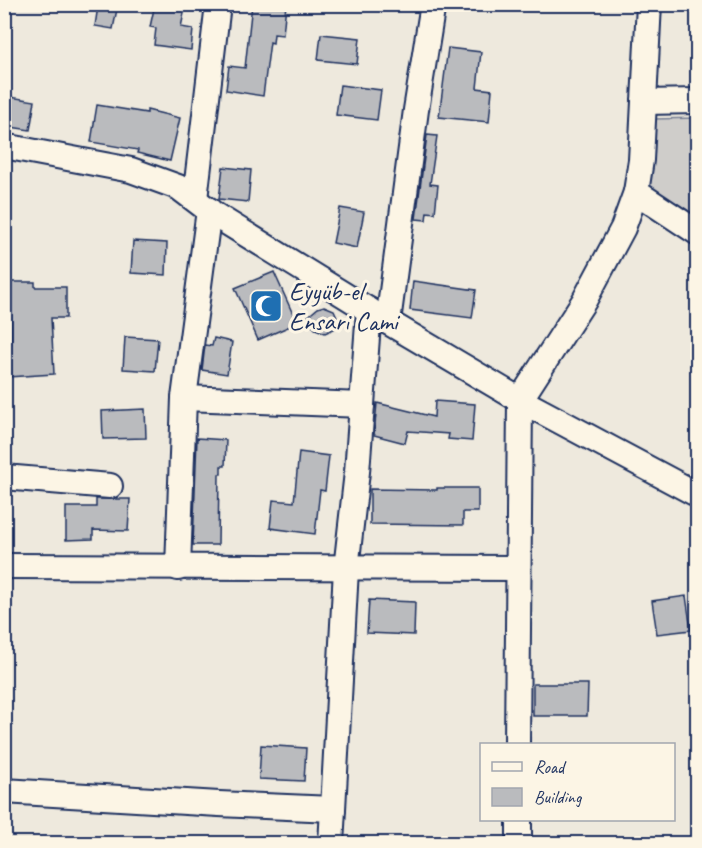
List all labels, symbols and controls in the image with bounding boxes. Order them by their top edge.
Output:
place label: Eyyüb-el Ensari Cami [289,275,401,338]
mosque icon: Eyyüb-el Ensari Cami [248,288,284,324]
legend [480,743,675,821]
text: Road [534,756,567,778]
text: Building [534,786,583,808]

